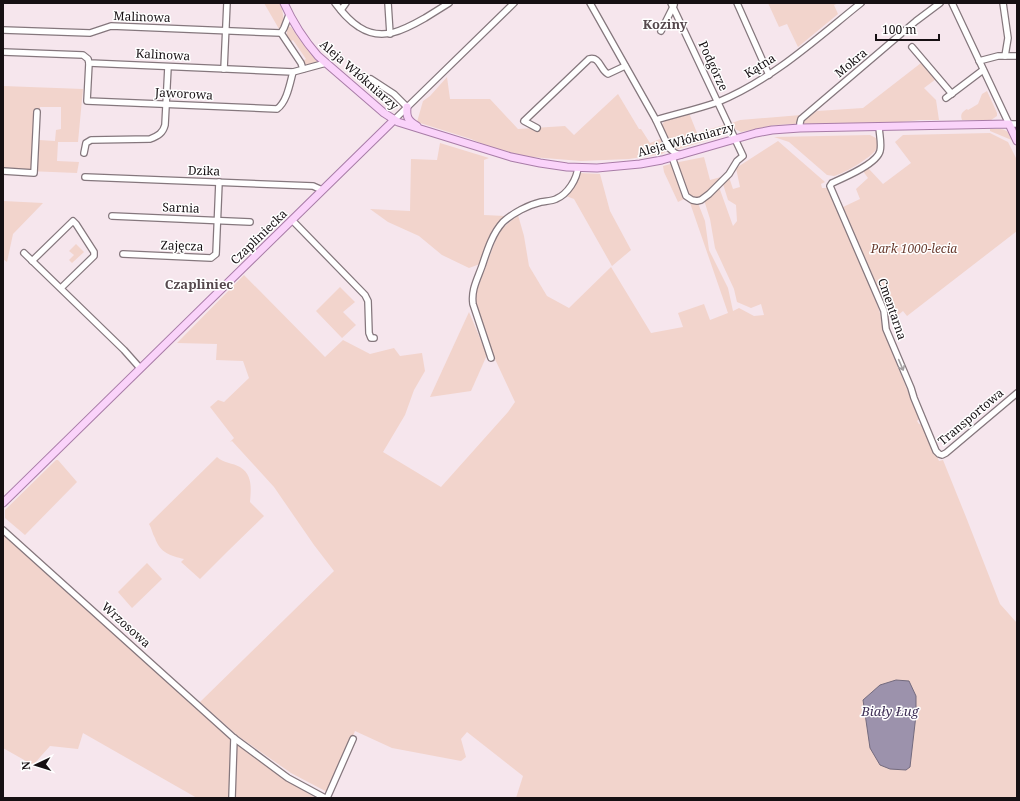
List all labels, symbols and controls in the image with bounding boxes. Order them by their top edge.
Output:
street label: Malinowa [113,7,171,26]
district label: Koziny [643,15,688,33]
scale bar [876,16,939,42]
text: 100 m [882,21,917,38]
street label: Aleja Włókniarzy [316,36,403,114]
street label: Podgórze [695,38,732,93]
street label: Mokra [831,44,871,81]
street label: Kalinowa [135,45,191,64]
street label: Kątna [741,49,779,82]
street label: Jaworowa [154,83,214,104]
street label: Aleja Włókniarzy [636,118,736,161]
street label: Dzika [187,161,221,180]
street label: Sarnia [162,198,200,217]
street label: Czapliniecka [227,205,291,268]
street label: Zajęcza [160,236,204,255]
park label: Park 1000-lecia [870,240,957,257]
district label: Czapliniec [165,275,233,293]
street label: Cmentarna [874,276,911,342]
one-way arrow [898,358,905,370]
street label: Transportowa [934,384,1007,449]
street label: Wrzosowa [98,598,155,651]
water label: Biały Ług [860,702,920,720]
north arrow [16,745,56,785]
text: N [18,761,33,771]

